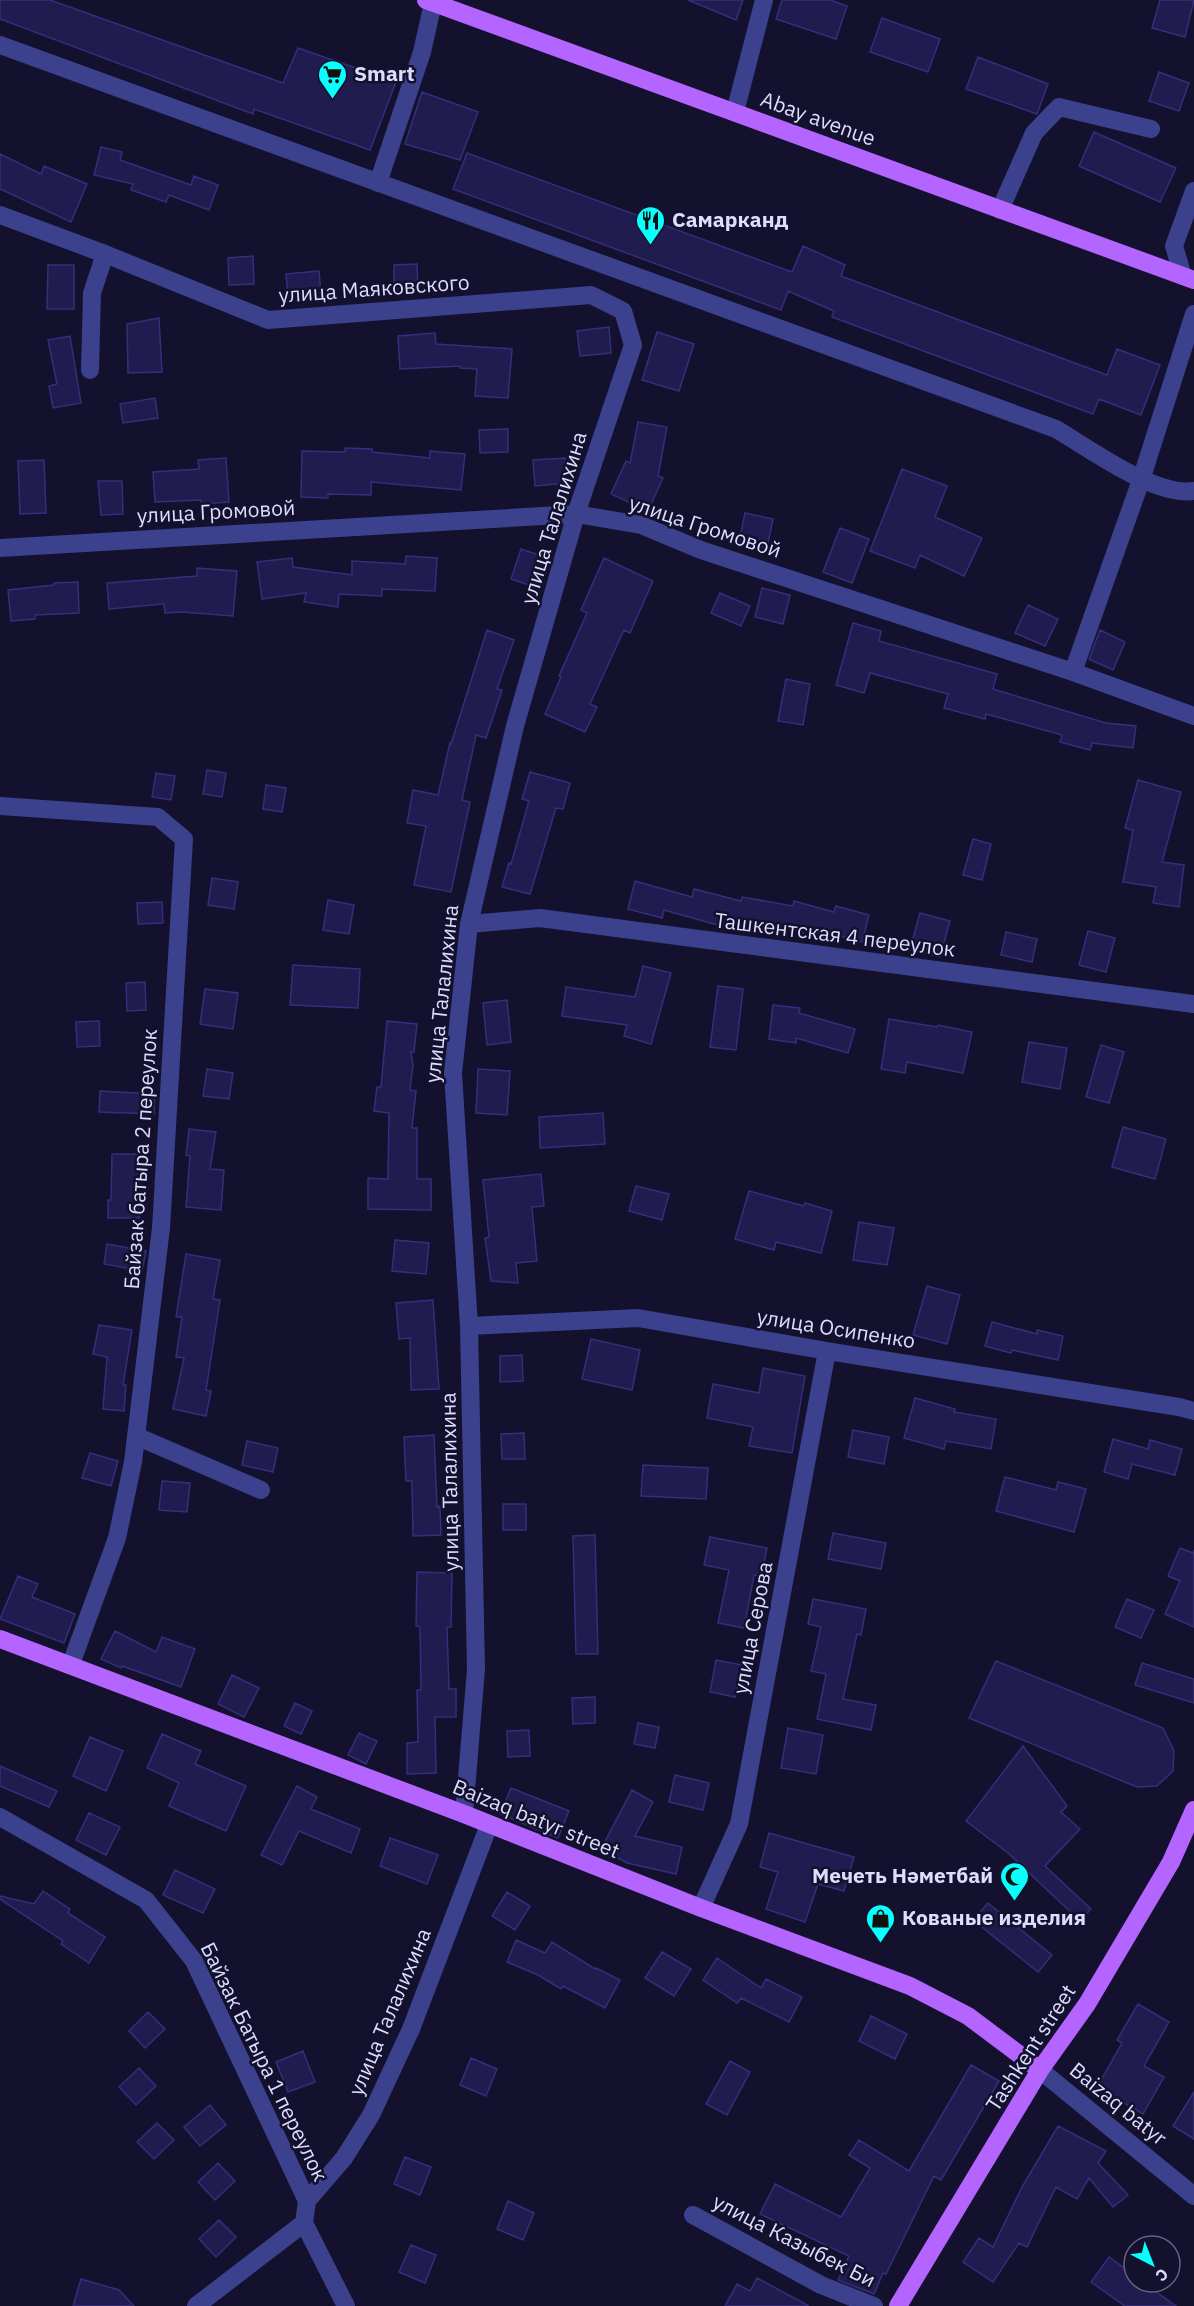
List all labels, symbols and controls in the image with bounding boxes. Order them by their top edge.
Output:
supermarket icon: Smart [317,58,349,100]
place label: Smart [354,59,414,87]
street label: Abay avenue [757,84,880,152]
restaurant icon: Самарканд [635,204,667,246]
place label: Самарканд [672,205,789,233]
street label: улица Маяковского [278,267,470,309]
street label: улица Талалихина [513,428,593,607]
street label: улица Громовой [626,488,785,564]
street label: улица Громовой [136,493,296,529]
street label: улица Талалихина [418,903,464,1084]
street label: Ташкентская 4 переулок [713,905,957,963]
street label: Байзак батыра 2 переулок [117,1028,163,1290]
street label: улица Осипенко [755,1302,917,1354]
street label: улица Талалихина [433,1392,465,1572]
street label: улица Серова [725,1559,779,1696]
street label: Baizaq batyr street [449,1772,624,1864]
mosque icon: Мечеть Нәметбай [998,1860,1030,1902]
place label: Мечеть Нәметбай [812,1861,993,1889]
shop icon: Кованые изделия [865,1902,897,1944]
place label: Кованые изделия [902,1903,1086,1931]
street label: улица Талалихина [341,1924,437,2100]
street label: Байзак Батыра 1 переулок [195,1937,335,2186]
street label: Tashkent street [979,1979,1082,2116]
street label: Baizaq batyr [1064,2055,1173,2151]
street label: улица Казыбек Би [708,2187,881,2293]
north arrow [1122,2234,1182,2294]
text: С [1151,2264,1173,2286]

